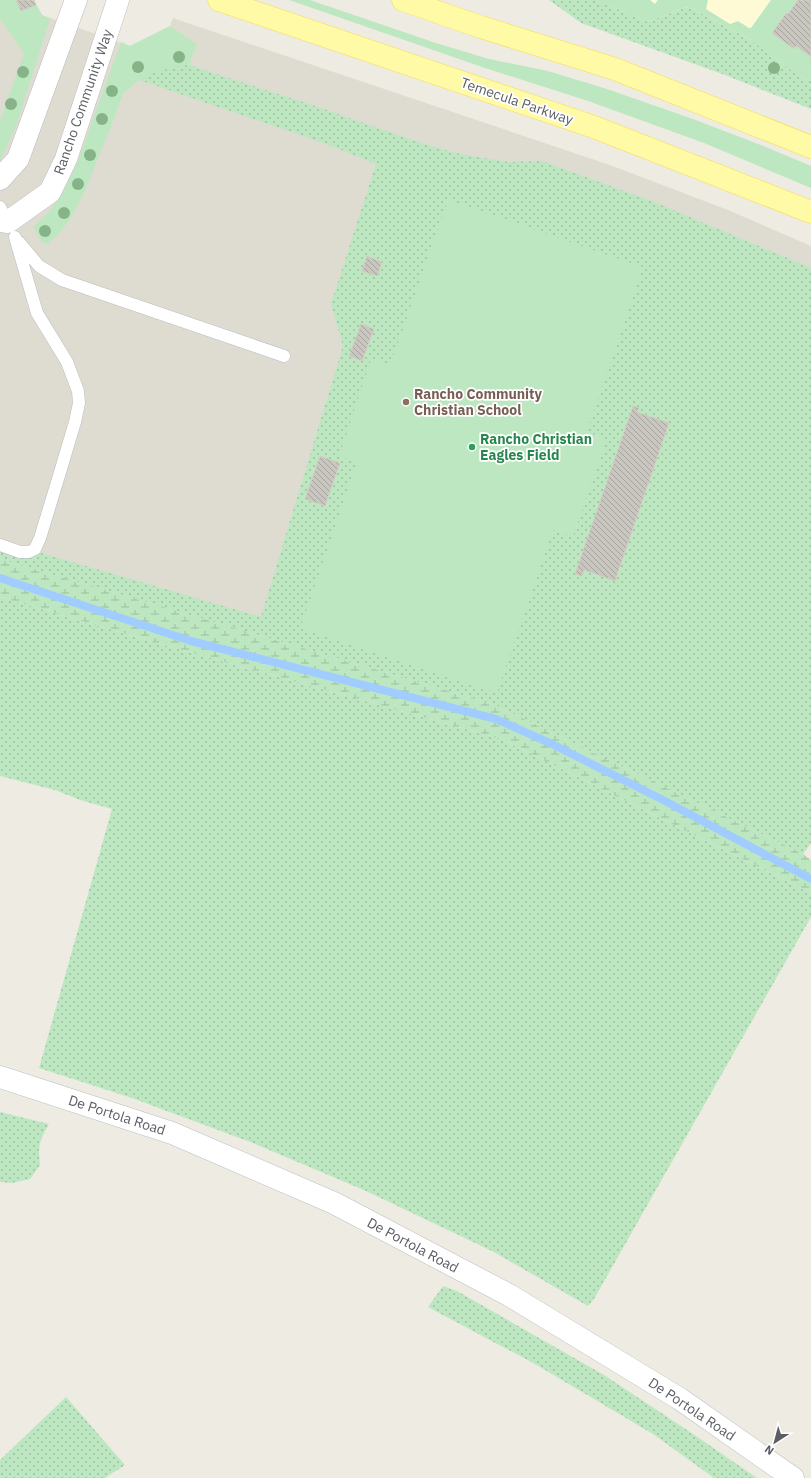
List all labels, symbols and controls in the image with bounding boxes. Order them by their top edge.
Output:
street label: Rancho Community Way [50,27,116,177]
street label: Temecula Parkway [458,73,576,129]
place label: Rancho Community Christian School [414,385,542,419]
marker: Rancho Community Christian School [401,397,411,407]
place label: Rancho Christian Eagles Field [480,430,592,464]
marker: Rancho Christian Eagles Field [467,442,477,452]
street label: De Portola Road [66,1091,168,1139]
street label: De Portola Road [364,1213,462,1277]
street label: De Portola Road [645,1373,739,1445]
north arrow [755,1422,795,1462]
text: N [762,1442,776,1458]

